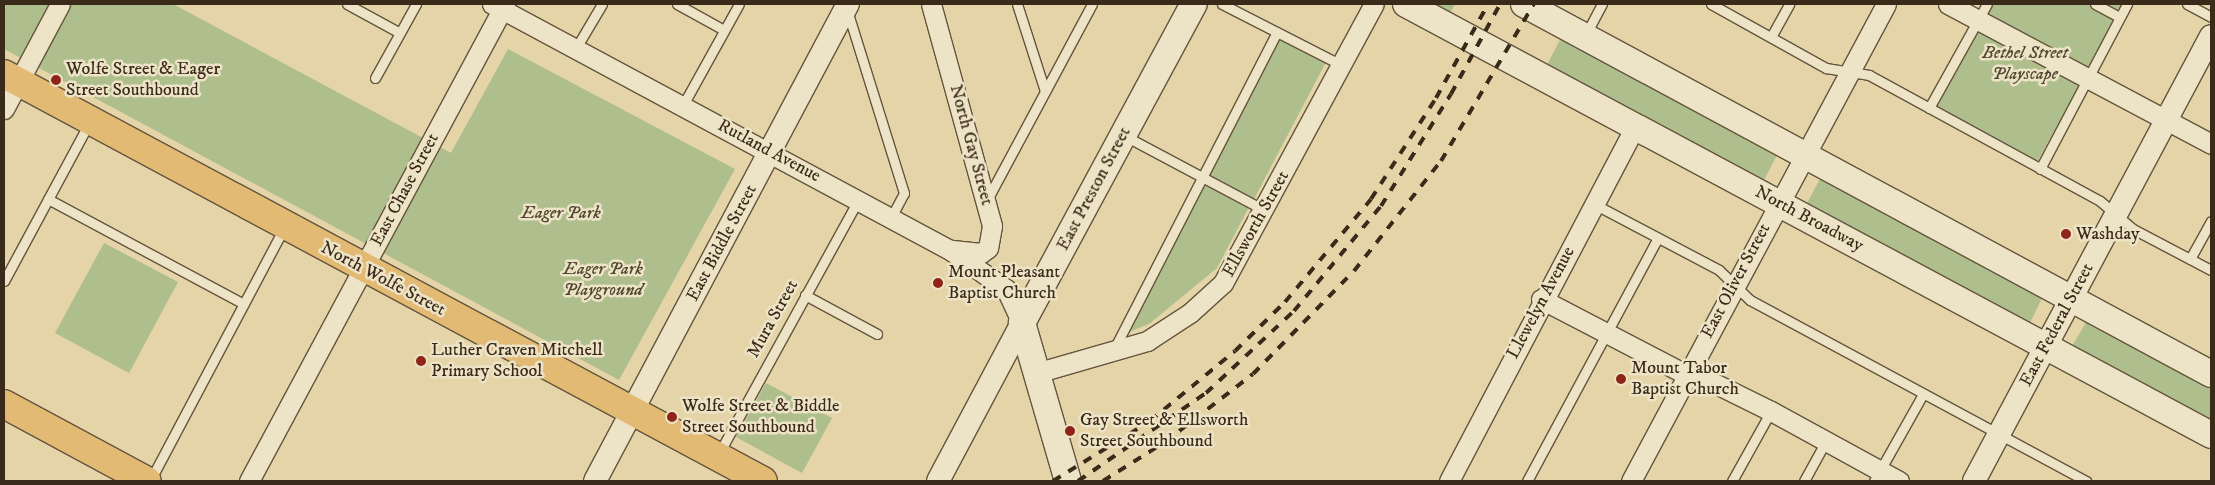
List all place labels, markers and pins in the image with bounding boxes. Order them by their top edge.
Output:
place label: Wolfe Street & Eager Street Southbound [66,59,220,102]
marker: Wolfe Street & Eager Street Southbound [50,74,62,86]
place label: Washday [2076,223,2140,245]
marker: Washday [2060,228,2072,240]
place label: Mount Pleasant Baptist Church [948,262,1060,304]
marker: Mount Pleasant Baptist Church [932,277,944,289]
place label: Luther Craven Mitchell Primary School [431,340,603,382]
marker: Luther Craven Mitchell Primary School [415,355,427,367]
place label: Mount Tabor Baptist Church [1631,358,1739,400]
marker: Mount Tabor Baptist Church [1615,373,1627,385]
place label: Wolfe Street & Biddle Street Southbound [682,396,840,438]
place label: Gay Street & Ellsworth Street Southbound [1080,410,1248,452]
marker: Wolfe Street & Biddle Street Southbound [666,411,678,423]
marker: Gay Street & Ellsworth Street Southbound [1064,425,1076,437]

